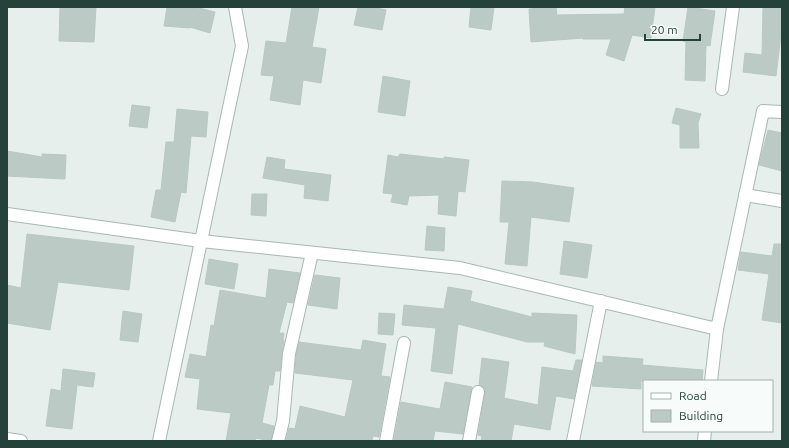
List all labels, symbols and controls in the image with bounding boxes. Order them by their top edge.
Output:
scale bar [645,16,700,42]
text: 20 m [651,23,678,36]
legend [643,380,773,432]
text: Road [679,389,707,402]
text: Building [679,409,723,422]

